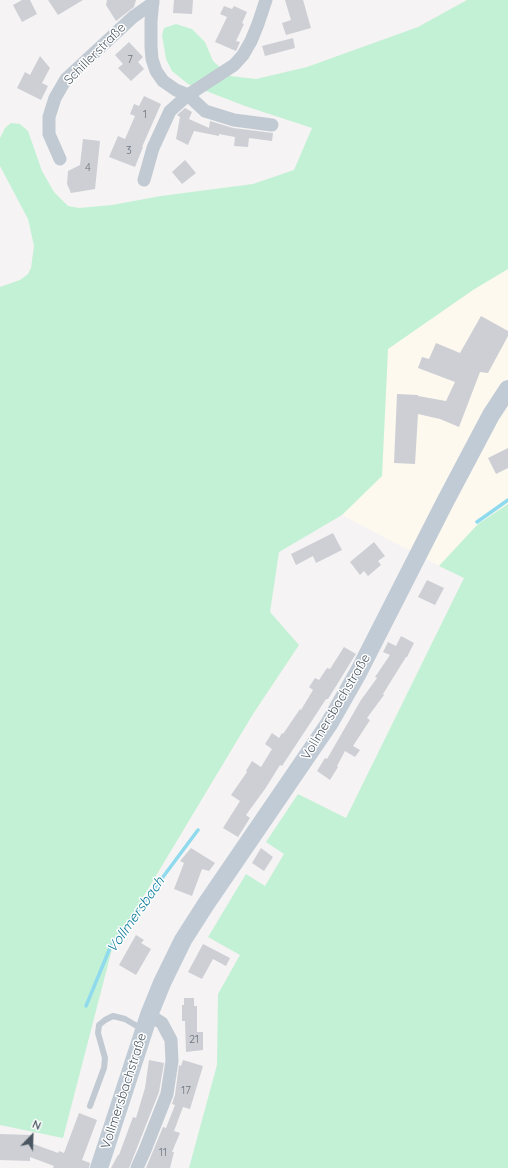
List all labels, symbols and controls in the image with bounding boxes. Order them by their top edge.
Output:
street label: Schillerstraße [61,20,129,88]
house number: 7 [127,53,133,67]
house number: 1 [143,108,147,122]
house number: 3 [126,144,132,158]
house number: 4 [85,161,91,175]
street label: Vollmersbachstraße [298,651,374,763]
water label: Vollmersbach [104,874,168,956]
street label: Vollmersbachstraße [98,1031,150,1151]
house number: 21 [189,1033,199,1047]
house number: 17 [181,1084,191,1098]
north arrow [12,1116,52,1156]
text: N [30,1117,43,1133]
house number: 11 [159,1146,167,1160]

